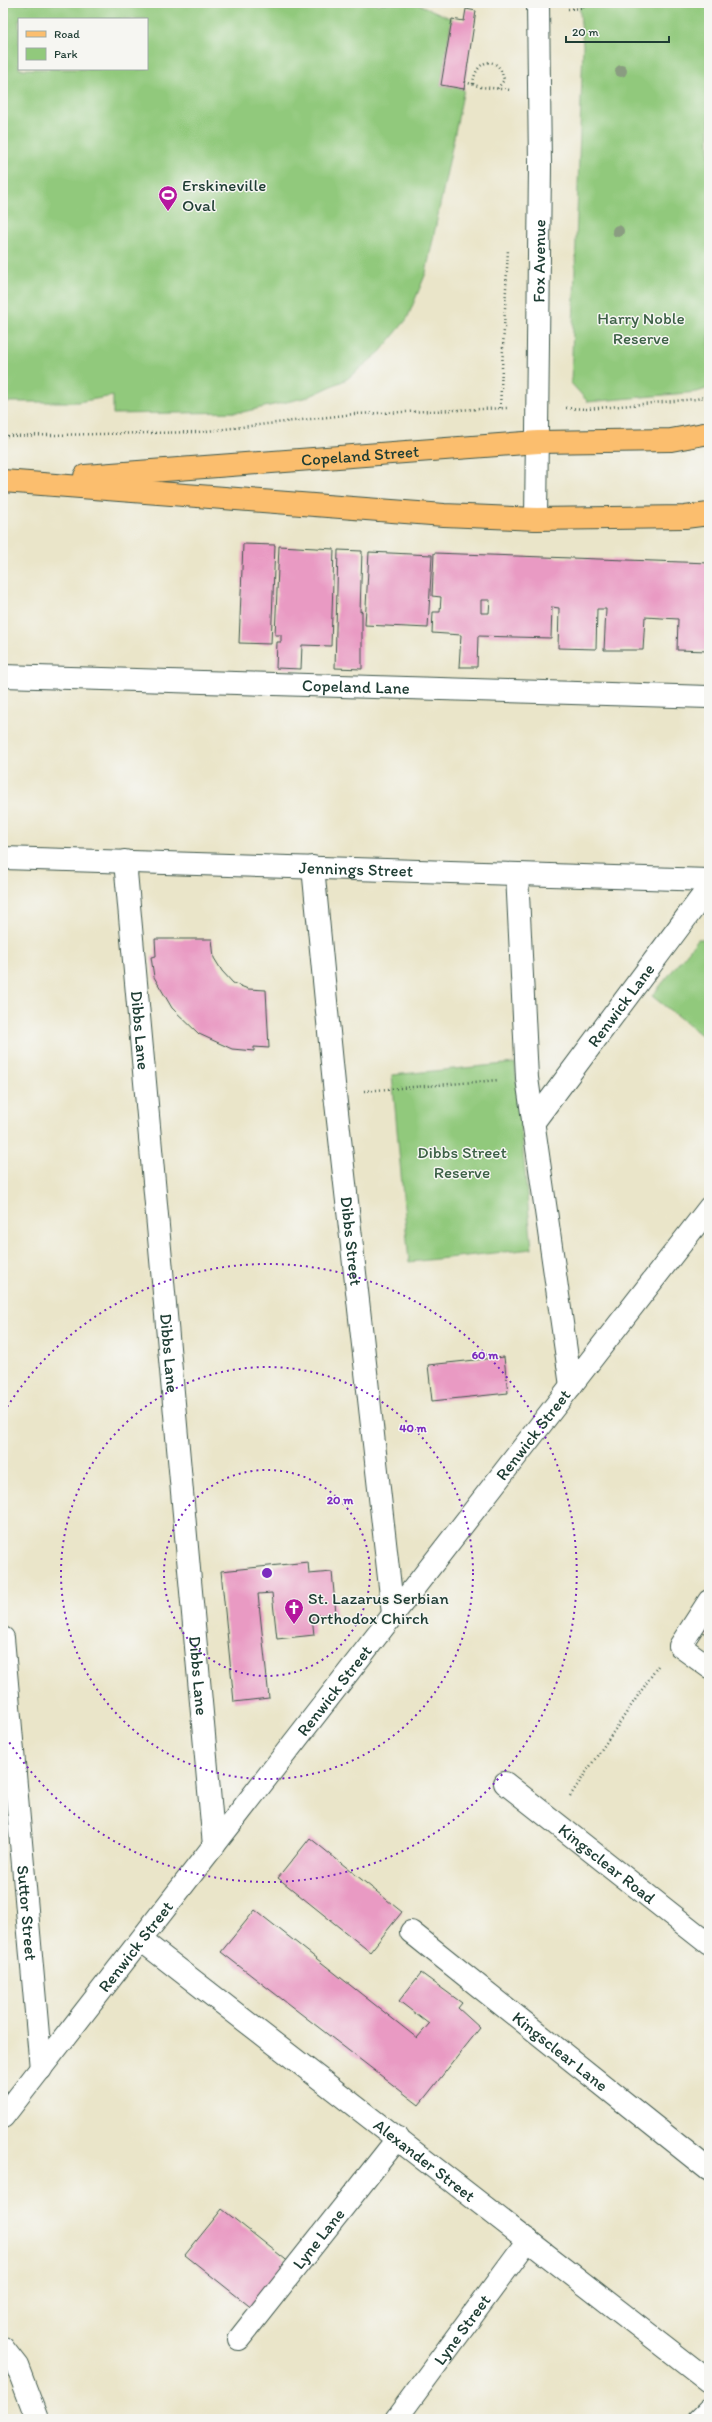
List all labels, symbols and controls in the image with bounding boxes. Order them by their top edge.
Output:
legend [18,18,148,70]
scale bar [566,18,669,44]
text: 20 m [572,25,599,39]
text: Road [54,27,80,41]
text: Park [54,47,78,61]
place label: Erskineville Oval [182,175,266,215]
sports icon: Erskineville Oval [157,184,179,212]
street label: Fox Avenue [528,219,549,303]
park label: Harry Noble Reserve [597,308,685,348]
street label: Copeland Street [300,441,420,470]
street label: Copeland Lane [302,675,410,698]
street label: Jennings Street [298,857,414,881]
street label: Renwick Lane [583,959,658,1051]
street label: Dibbs Lane [127,990,154,1071]
park label: Dibbs Street Reserve [417,1142,507,1182]
street label: Dibbs Street [336,1195,366,1287]
street label: Dibbs Lane [156,1312,183,1394]
text: 60 m [472,1348,499,1362]
street label: Renwick Street [491,1385,575,1484]
text: 40 m [399,1421,428,1435]
text: 20 m [327,1493,354,1507]
centre of rings [260,1566,274,1580]
place label: St. Lazarus Serbian Orthodox Chirch [308,1588,449,1628]
church icon: St. Lazarus Serbian Orthodox Chirch [283,1597,305,1625]
street label: Dibbs Lane [185,1635,212,1716]
street label: Renwick Street [293,1641,376,1740]
street label: Kingsclear Road [555,1819,660,1908]
street label: Suttor Street [13,1864,41,1961]
street label: Renwick Street [94,1897,177,1996]
street label: Kingsclear Lane [508,2007,612,2095]
street label: Alexander Street [370,2115,480,2206]
street label: Lyne Lane [288,2204,349,2273]
street label: Lyne Street [429,2290,495,2369]

